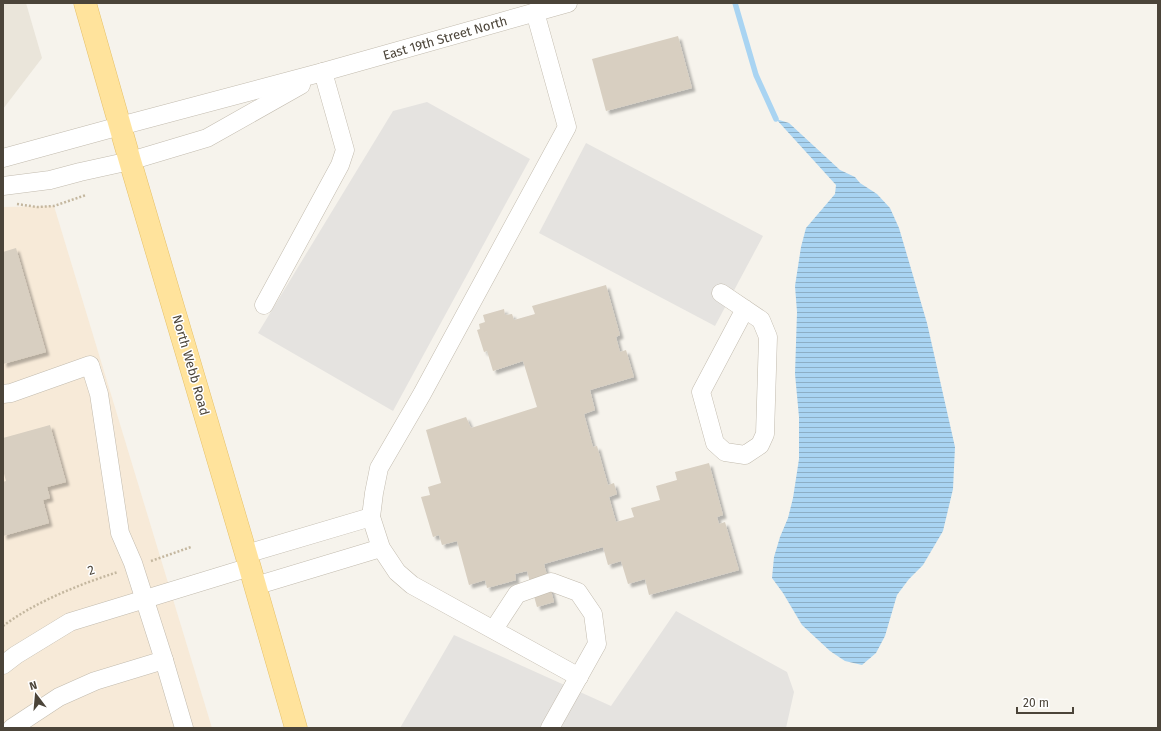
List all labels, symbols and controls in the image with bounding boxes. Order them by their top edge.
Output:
street label: East 19th Street North [381,13,509,63]
street label: North Webb Road [169,313,213,417]
street label: 2 [86,562,96,578]
north arrow [16,675,56,715]
text: N [28,679,39,693]
scale bar [1017,689,1073,715]
text: 20 m [1023,696,1049,710]

